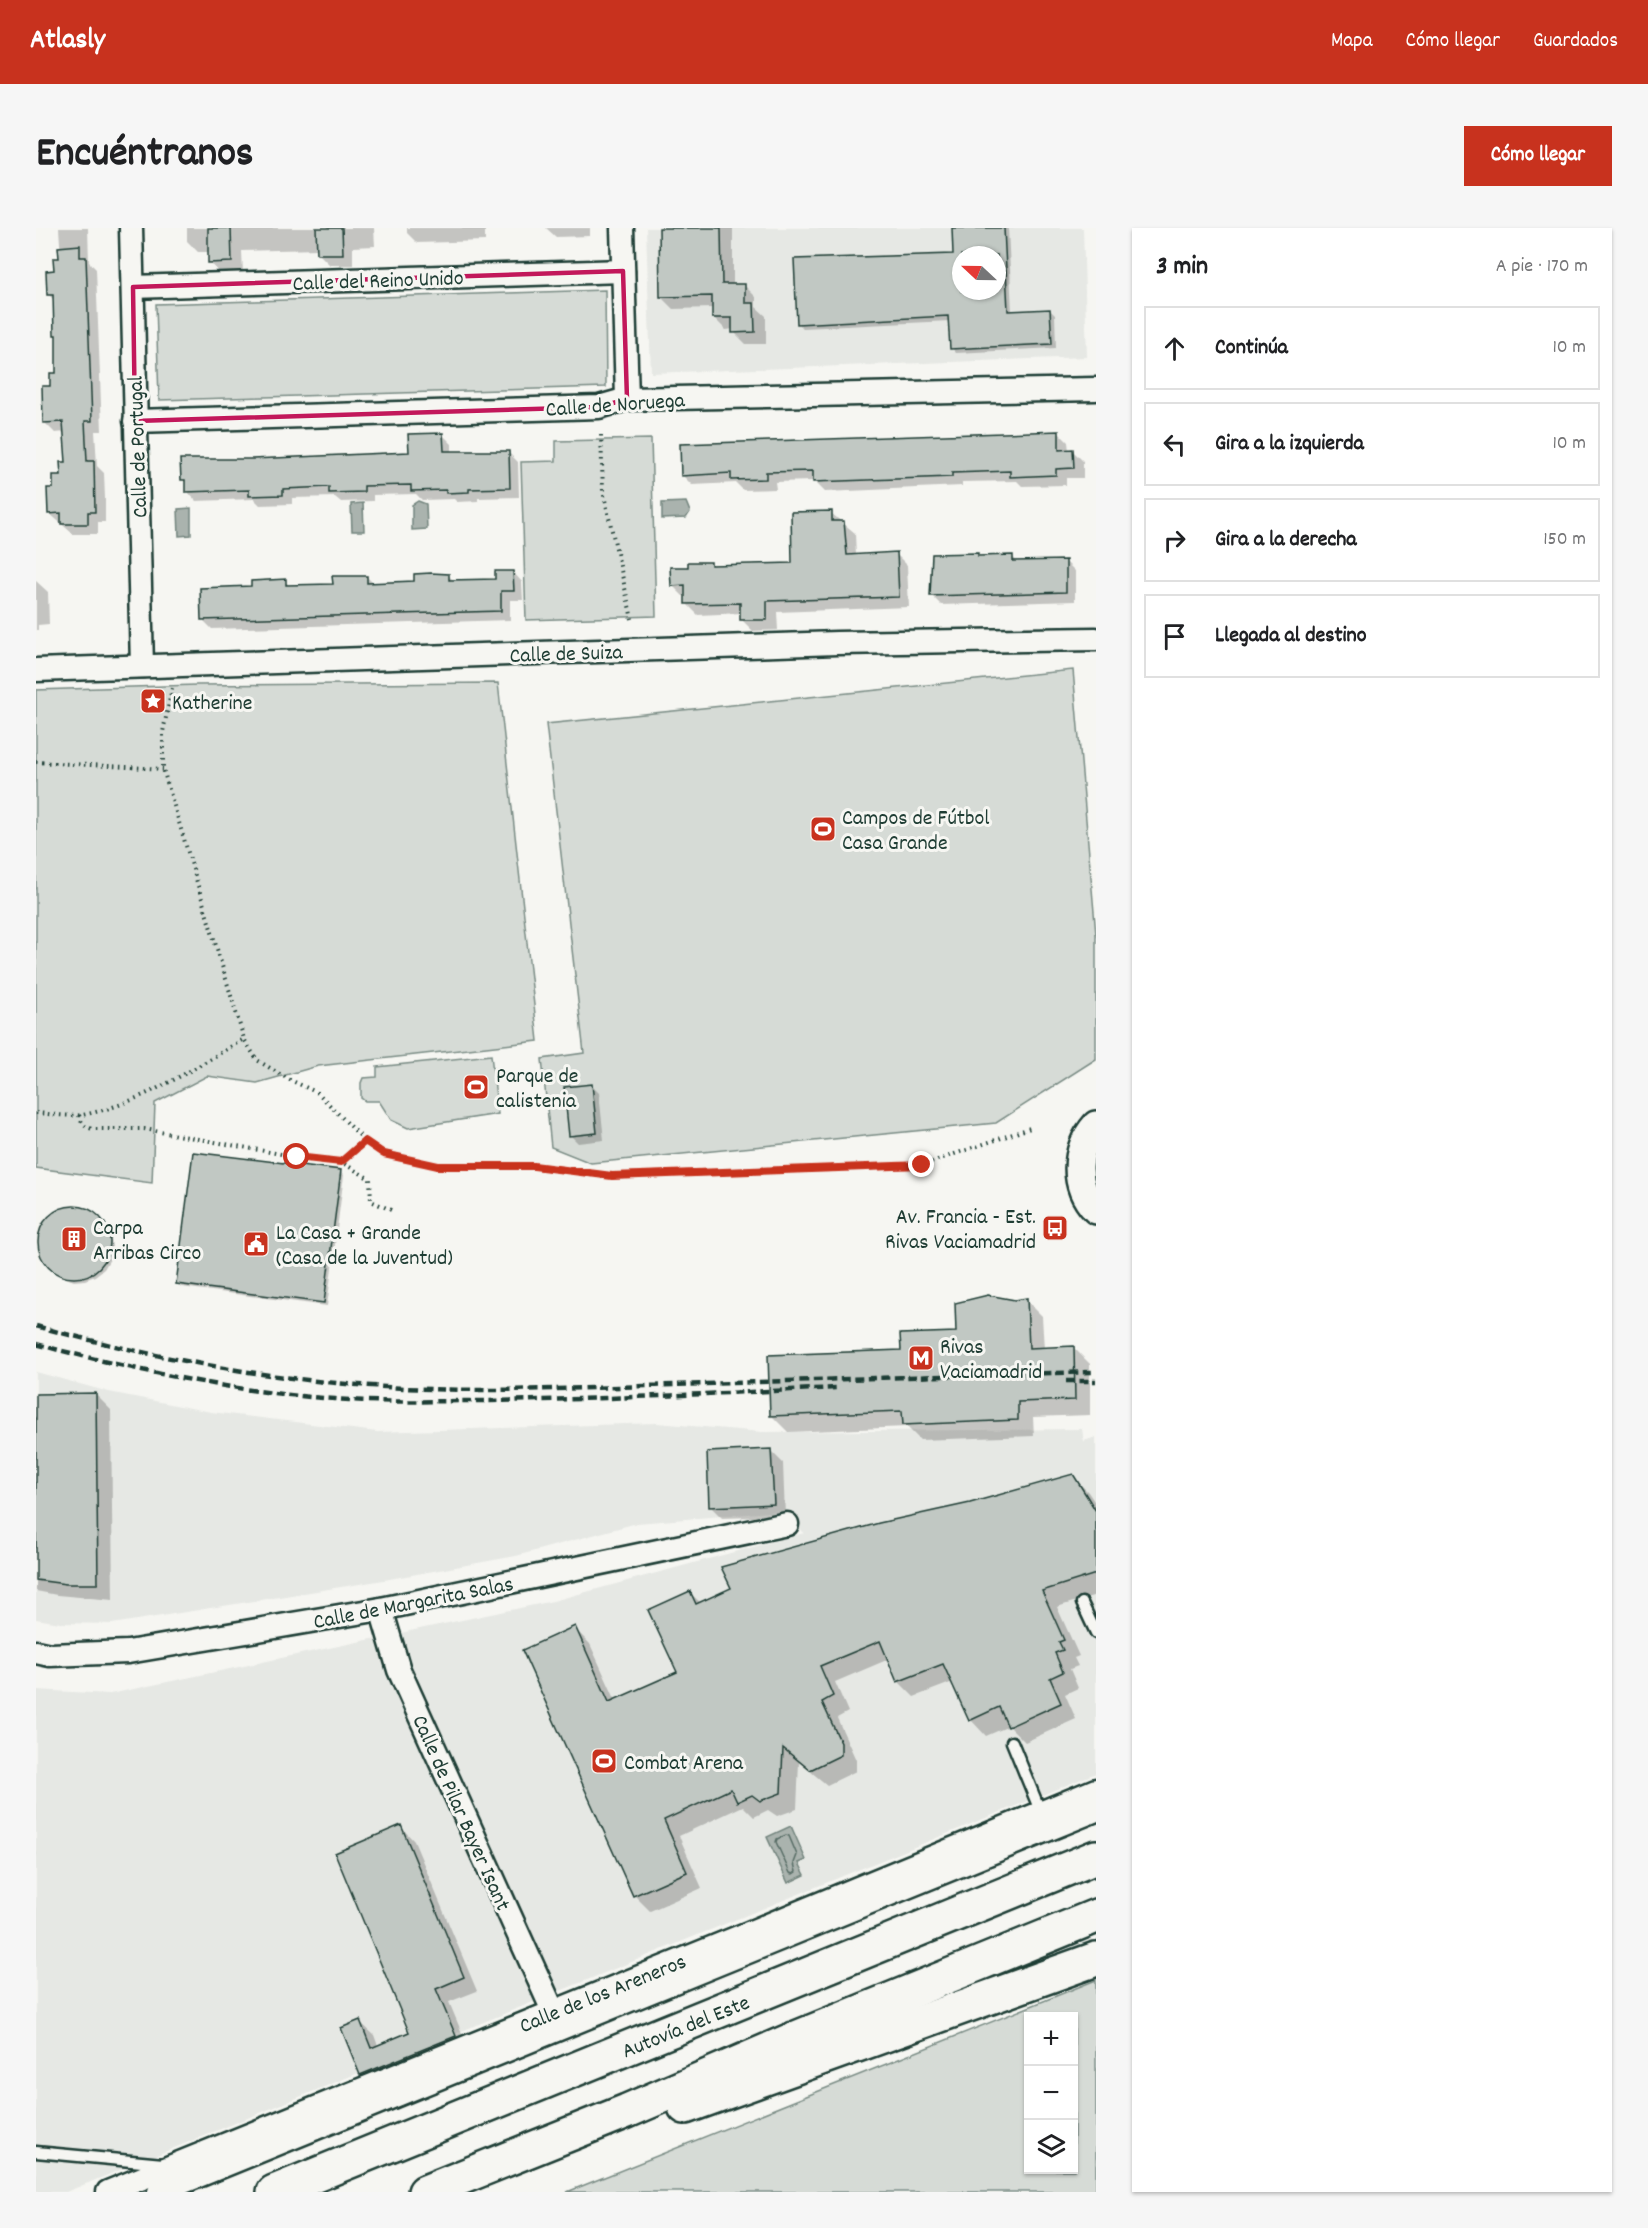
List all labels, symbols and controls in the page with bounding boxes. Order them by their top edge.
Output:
text: Atlasly [30,22,105,62]
text: Mapa [1331,27,1373,57]
text: Cómo llegar [1406,27,1500,57]
text: Guardados [1533,27,1618,57]
text: Encuéntranos [36,126,254,186]
button: Cómo llegar [1464,126,1612,186]
north arrow [952,246,1006,300]
text: 3 min [1156,249,1208,286]
text: A pie · 170 m [1496,253,1588,281]
street label: Calle del Reino Unido [292,264,464,301]
icon: ahead [1158,332,1191,365]
text: Continúa [1215,333,1288,364]
text: 10 m [1552,334,1586,362]
street label: Calle de Portugal [122,375,157,518]
street label: Calle de Noruega [545,386,687,427]
icon: left [1158,428,1191,461]
text: Gira a la izquierda [1215,429,1364,460]
text: 10 m [1552,430,1586,458]
icon: right [1158,524,1191,557]
text: Gira a la derecha [1215,525,1357,556]
text: 150 m [1543,526,1586,554]
icon: arrive [1158,620,1191,653]
text: Llegada al destino [1215,621,1367,652]
street label: Calle de Suiza [509,638,624,673]
place icon: Katherine [138,686,168,716]
place label: Katherine [172,689,252,720]
place label: Campos de Fútbol Casa Grande [842,804,990,860]
sports icon: Campos de Fútbol Casa Grande [808,814,838,844]
place label: Parque de calistenia [496,1062,578,1118]
sports icon: Parque de calistenia [461,1072,491,1102]
route start [283,1143,309,1169]
route end [908,1151,934,1177]
place label: Av. Francia - Est. Rivas Vaciamadrid [885,1203,1036,1259]
bus stop icon: Av. Francia - Est. Rivas Vaciamadrid [1040,1213,1070,1243]
place label: Carpa Arribas Circo [93,1214,201,1270]
place label: La Casa + Grande (Casa de la Juventud) [276,1219,453,1275]
building icon: Carpa Arribas Circo [59,1224,89,1254]
public building icon: La Casa + Grande (Casa de la Juventud) [241,1229,271,1259]
place label: Rivas Vaciamadrid [940,1333,1042,1389]
metro station icon: Rivas Vaciamadrid [906,1343,936,1373]
street label: Calle de Margarita Salas [311,1570,516,1639]
street label: Calle de Pilar Bayer Isant [403,1711,517,1916]
sports icon: Combat Arena [589,1746,619,1776]
place label: Combat Arena [624,1749,744,1780]
street label: Calle de los Areneros [515,1948,691,2043]
street label: Autovía del Este [618,1989,755,2068]
map controls [1024,2012,1078,2174]
button: + [1024,2012,1078,2066]
button: − [1024,2066,1078,2120]
button: layers [1024,2120,1078,2174]

